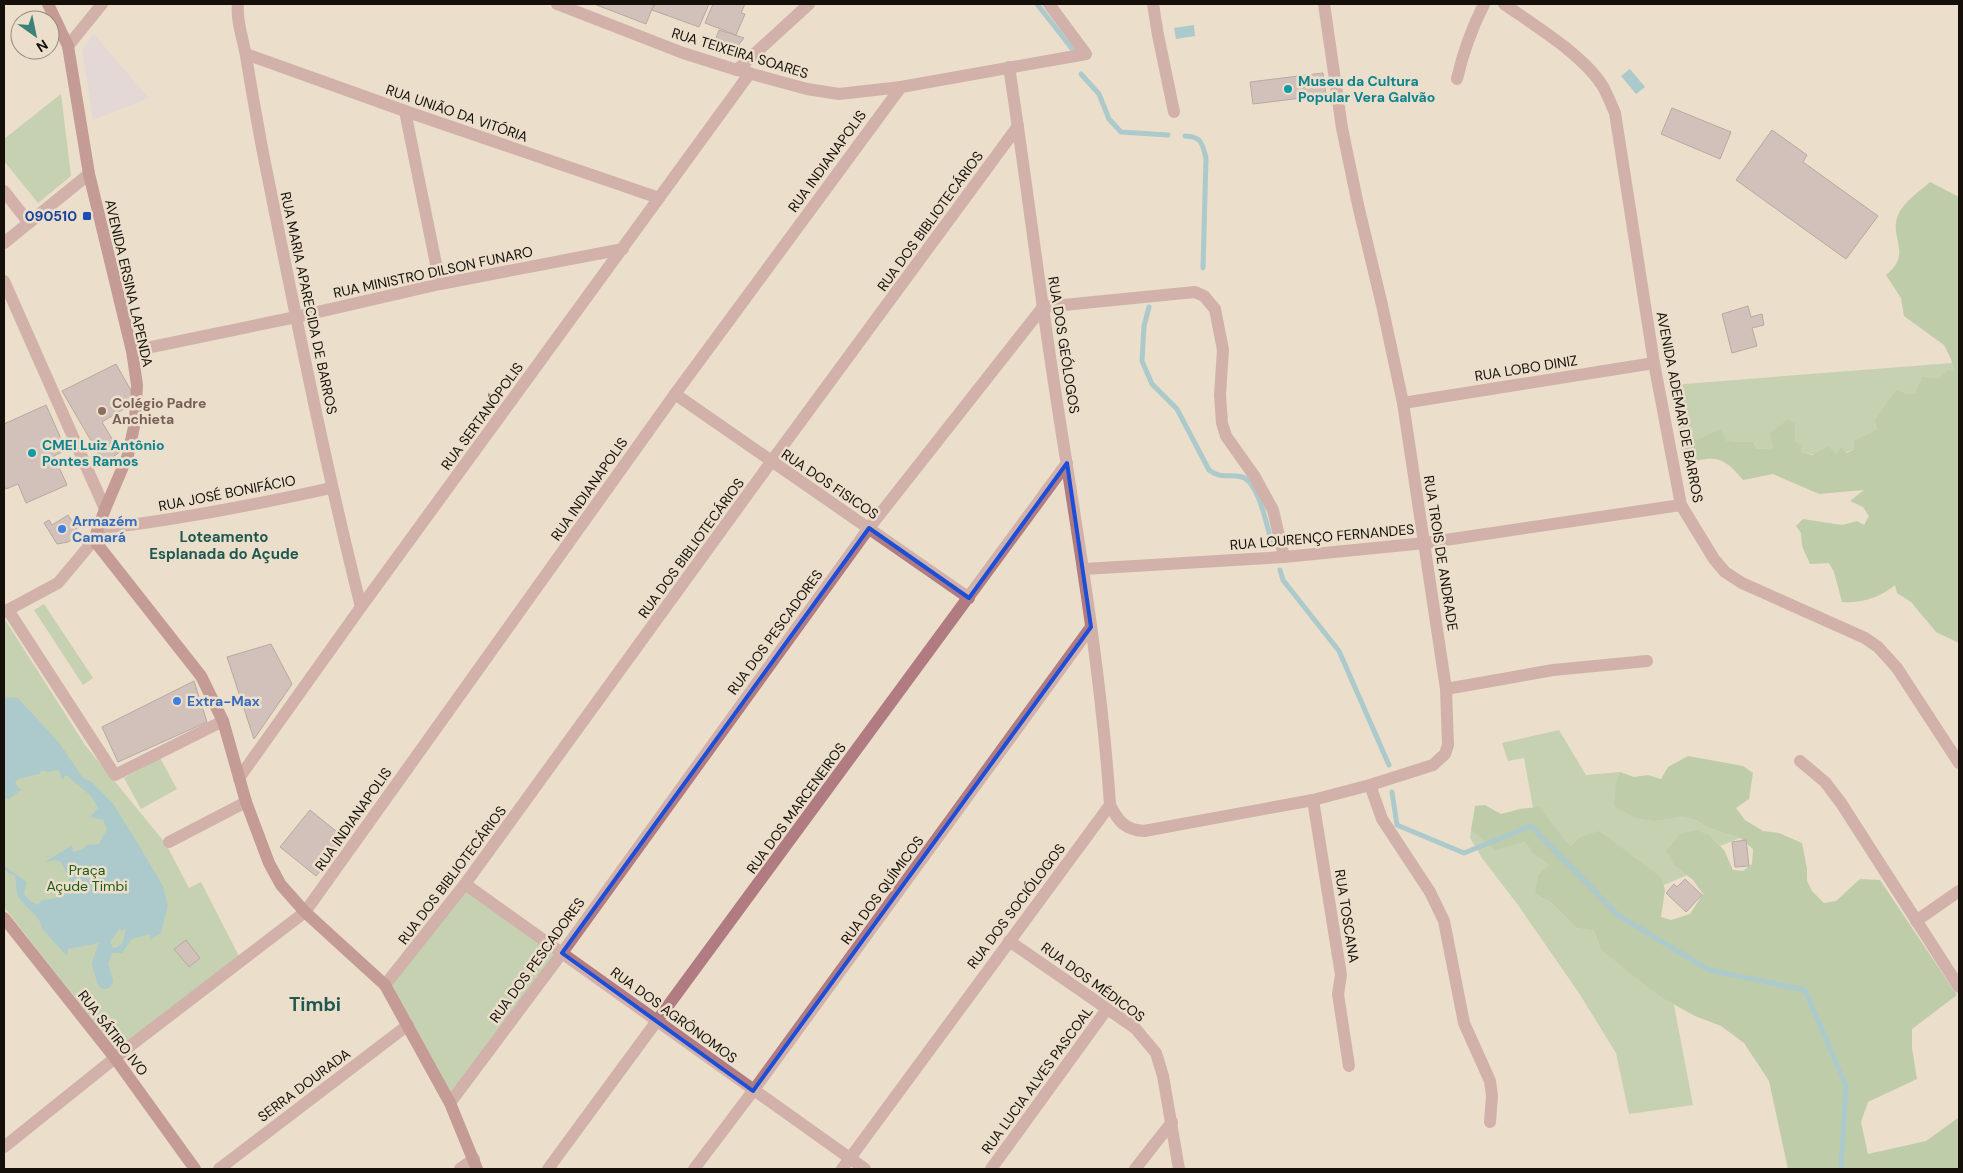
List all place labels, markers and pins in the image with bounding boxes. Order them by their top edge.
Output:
place label: Museu da Cultura Popular Vera Galvão [1298,72,1435,106]
marker: Museu da Cultura Popular Vera Galvão [1282,83,1294,95]
place label: 090510 [25,207,77,225]
marker: 090510 [81,210,93,222]
place label: Colégio Padre Anchieta [112,394,206,428]
marker: Colégio Padre Anchieta [96,405,108,417]
place label: CMEI Luiz Antônio Pontes Ramos [42,436,164,470]
marker: CMEI Luiz Antônio Pontes Ramos [26,447,38,459]
place label: Armazém Camará [72,512,138,546]
marker: Armazém Camará [56,523,68,535]
place label: Extra-Max [187,692,260,710]
marker: Extra-Max [171,695,183,707]

